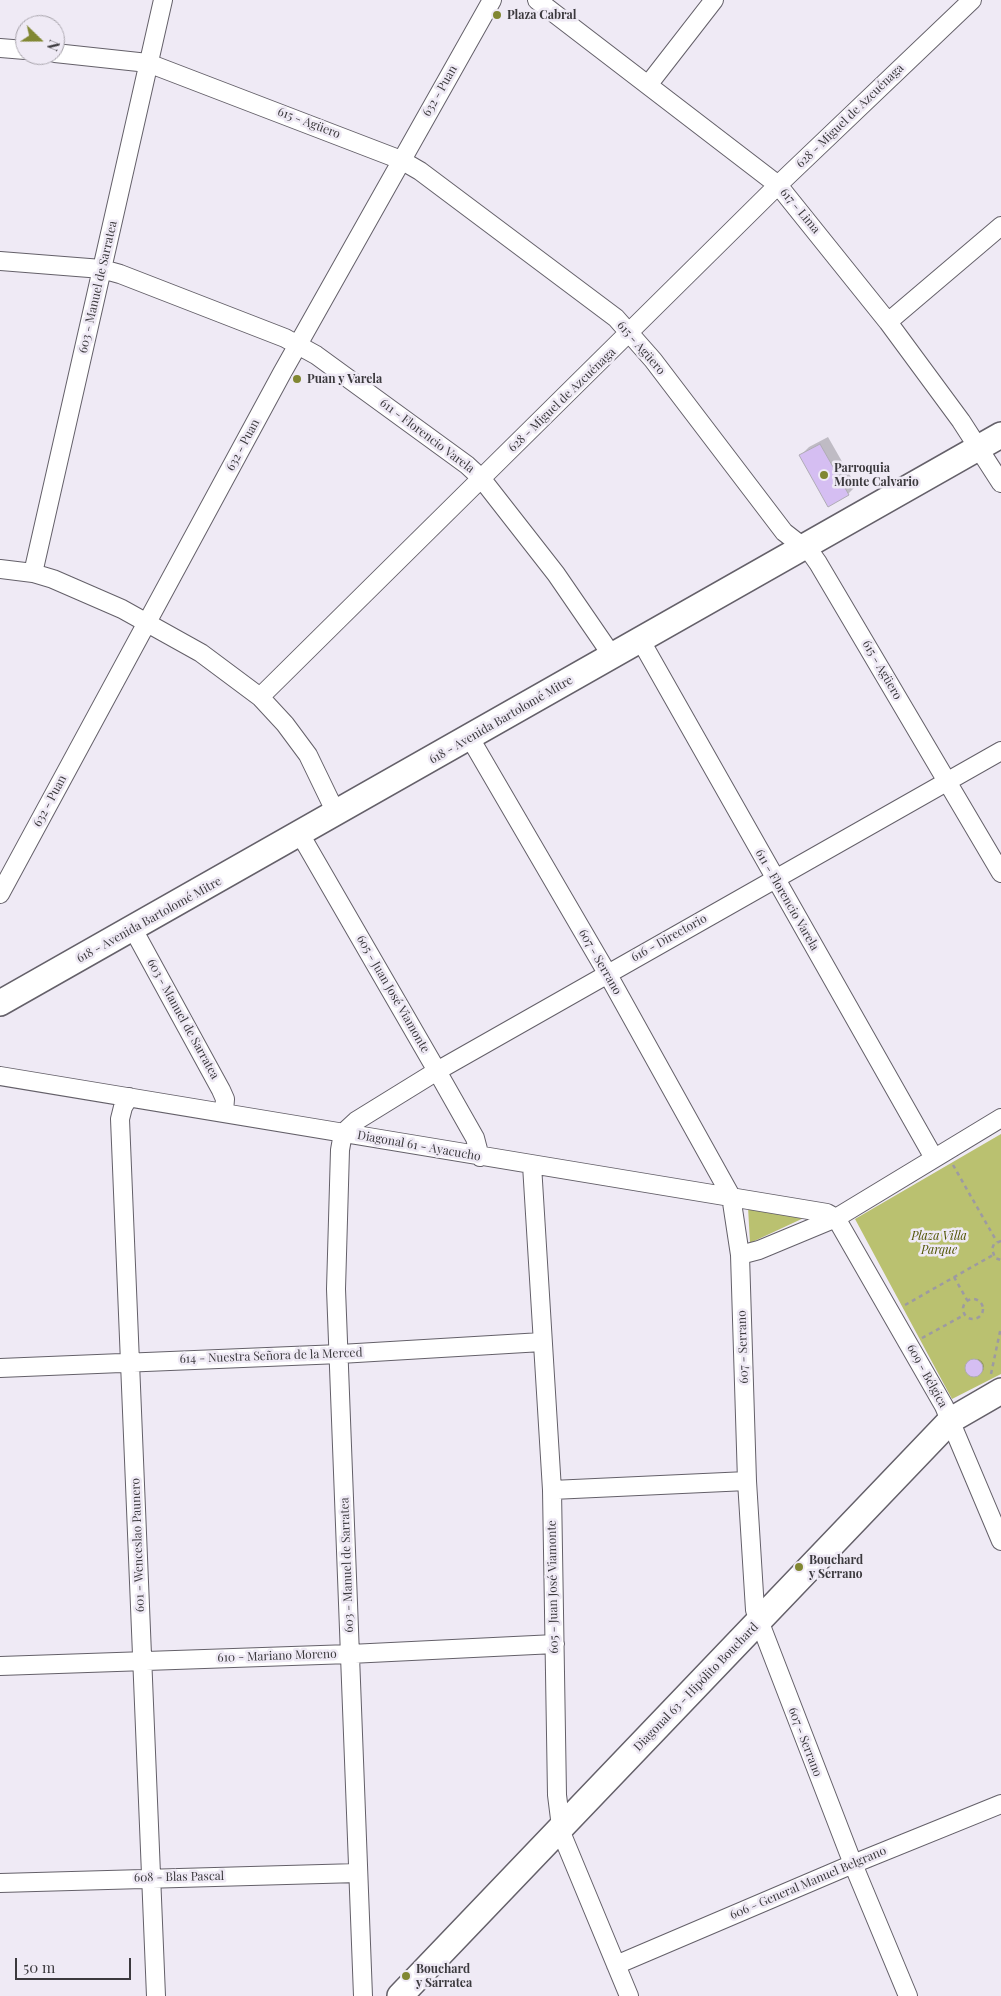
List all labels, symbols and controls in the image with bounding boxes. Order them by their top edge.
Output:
place label: Plaza Cabral [507,8,576,22]
marker: Plaza Cabral [491,9,503,21]
north arrow [15,15,65,65]
text: N [43,37,64,54]
street label: 628 - Miguel de Azcuénaga [793,61,907,171]
street label: 632 - Puan [420,63,460,119]
street label: 615 - Agüero [276,104,342,142]
street label: 617 - Lima [777,185,823,237]
street label: 603 - Manuel de Sarratea [76,220,120,354]
street label: 615 - Agüero [614,318,668,378]
street label: 628 - Miguel de Azcuénaga [505,345,619,455]
place label: Puan y Varela [307,372,382,386]
marker: Puan y Varela [291,373,303,385]
street label: 611 - Florencio Varela [377,396,477,476]
street label: 632 - Puan [223,417,263,473]
place label: Parroquia Monte Calvario [834,461,919,489]
marker: Parroquia Monte Calvario [818,469,830,481]
street label: 615 - Agüero [859,638,905,702]
street label: 618 - Avenida Bartolomé Mitre [427,673,575,767]
street label: 632 - Puan [30,773,70,829]
street label: 611 - Florencio Varela [752,847,822,953]
street label: 618 - Avenida Bartolomé Mitre [74,874,224,966]
street label: 616 - Directorio [629,911,709,965]
street label: 607 - Serrano [575,927,625,997]
street label: 605 - Juan José Viamonte [353,933,433,1055]
street label: 603 - Manuel de Sarratea [144,956,222,1082]
street label: Diagonal 61 - Ayacucho [356,1128,482,1164]
park label: Plaza Villa Parque [911,1229,967,1257]
street label: 607 - Serrano [735,1310,751,1384]
street label: 609 - Bélgica [904,1342,950,1410]
street label: 614 - Nuestra Señora de la Merced [179,1346,363,1366]
street label: 601 - Wenceslao Paunero [128,1478,148,1612]
street label: 603 - Manuel de Sarratea [337,1497,357,1633]
street label: 605 - Juan José Viamonte [545,1520,561,1654]
place label: Bouchard y Serrano [809,1553,863,1581]
marker: Bouchard y Serrano [793,1561,805,1573]
street label: Diagonal 63 - Hipólito Bouchard [631,1620,761,1754]
street label: 610 - Mariano Moreno [217,1647,337,1665]
street label: 607 - Serrano [785,1705,825,1779]
street label: 606 - General Manuel Belgrano [728,1843,888,1923]
street label: 608 - Blas Pascal [134,1869,224,1885]
scale bar [18,1948,134,1980]
text: 50 m [23,1957,55,1977]
place label: Bouchard y Sarratea [416,1962,472,1990]
marker: Bouchard y Sarratea [400,1970,412,1982]

